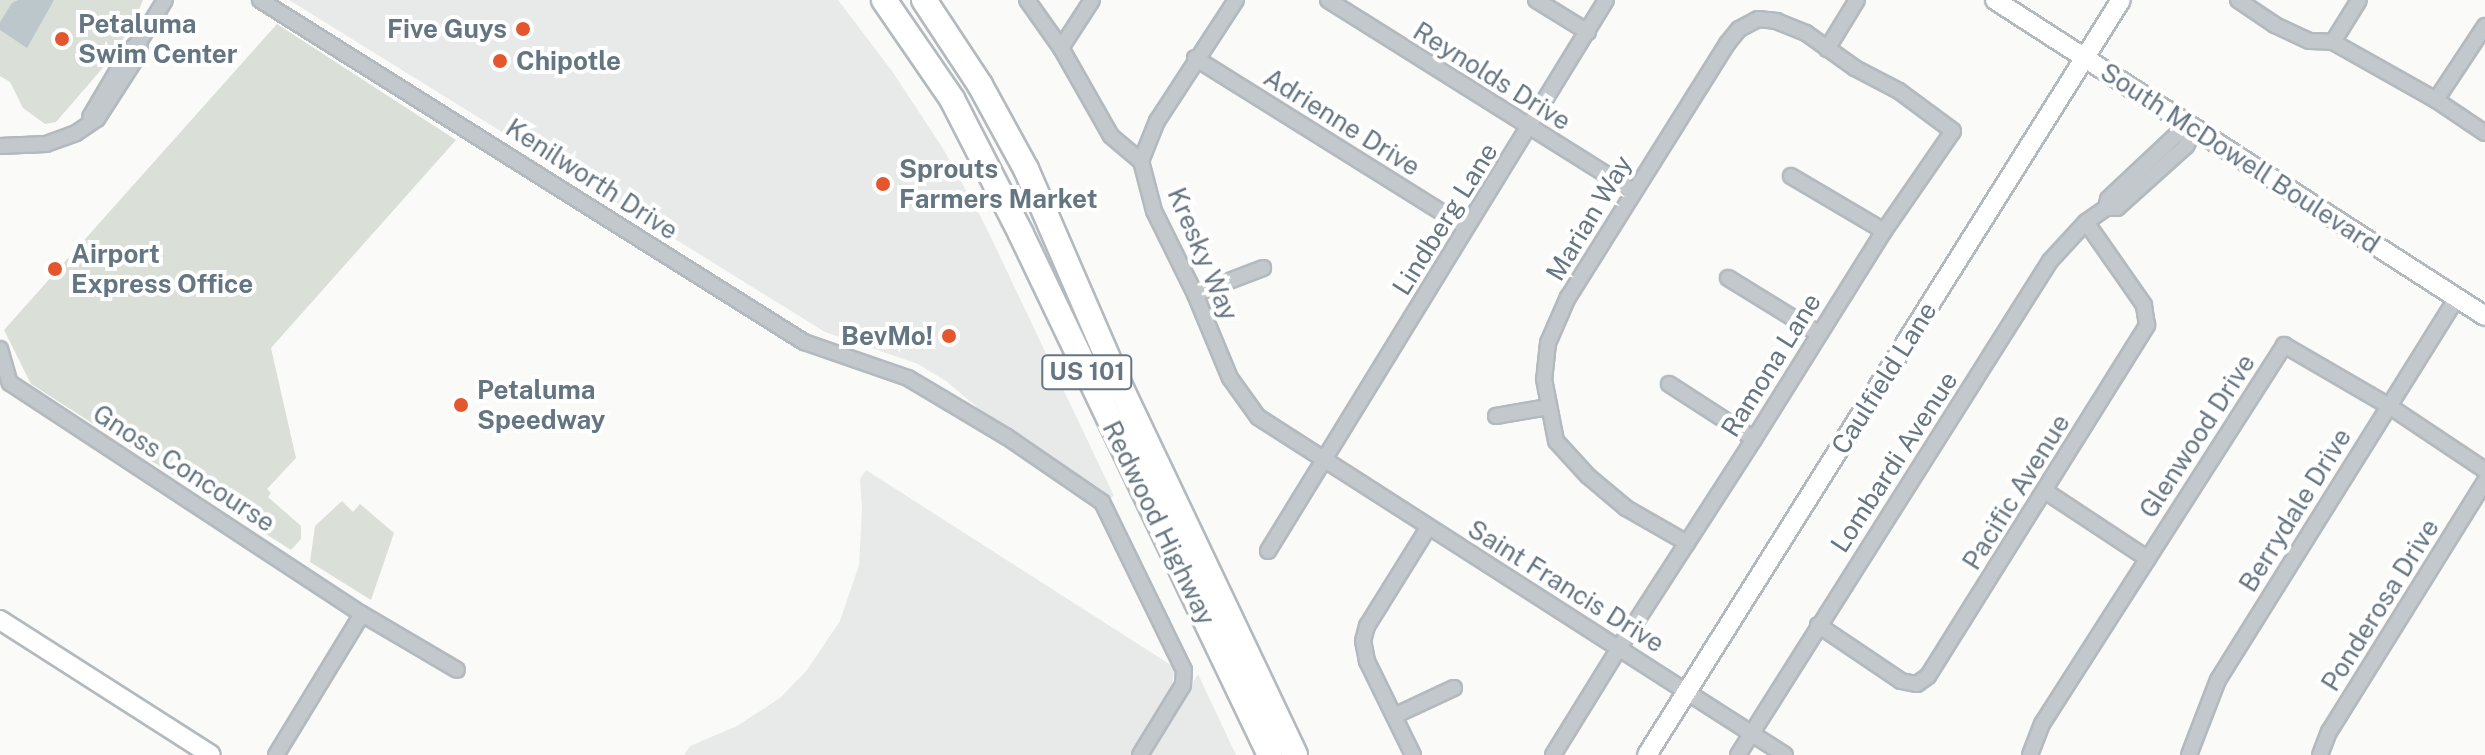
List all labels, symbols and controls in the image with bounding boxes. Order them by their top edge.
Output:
place label: Petaluma Swim Center [78,8,237,70]
place label: Five Guys [387,13,507,45]
street label: Reynolds Drive [1408,15,1576,137]
marker: Five Guys [514,20,532,38]
marker: Petaluma Swim Center [53,30,71,48]
place label: Chipotle [516,45,621,77]
marker: Chipotle [491,52,509,70]
street label: South McDowell Boulevard [2095,56,2385,260]
street label: Adrienne Drive [1258,62,1426,182]
street label: Kenilworth Drive [500,112,684,246]
street label: Lindberg Lane [1386,137,1504,301]
street label: Marian Way [1539,149,1639,287]
place label: Sprouts Farmers Market [899,153,1098,214]
marker: Sprouts Farmers Market [874,175,892,193]
street label: Kresky Way [1161,182,1245,326]
place label: Airport Express Office [71,238,253,300]
marker: Airport Express Office [46,260,64,278]
street label: Ramona Lane [1715,288,1827,442]
street label: Caulfield Lane [1825,296,1943,460]
place label: BevMo! [841,320,933,352]
marker: BevMo! [940,327,958,345]
street label: Glenwood Drive [2132,348,2262,524]
road number: US 101 [1041,352,1133,392]
street label: Lombardi Avenue [1824,366,1964,558]
place label: Petaluma Speedway [477,374,605,436]
marker: Petaluma Speedway [452,396,470,414]
street label: Gnoss Concourse [87,398,281,538]
street label: Pacific Avenue [1956,408,2076,576]
street label: Redwood Highway [1096,416,1222,630]
street label: Berrydale Drive [2232,422,2358,598]
street label: Saint Francis Drive [1462,513,1670,659]
street label: Ponderosa Drive [2315,513,2445,697]

